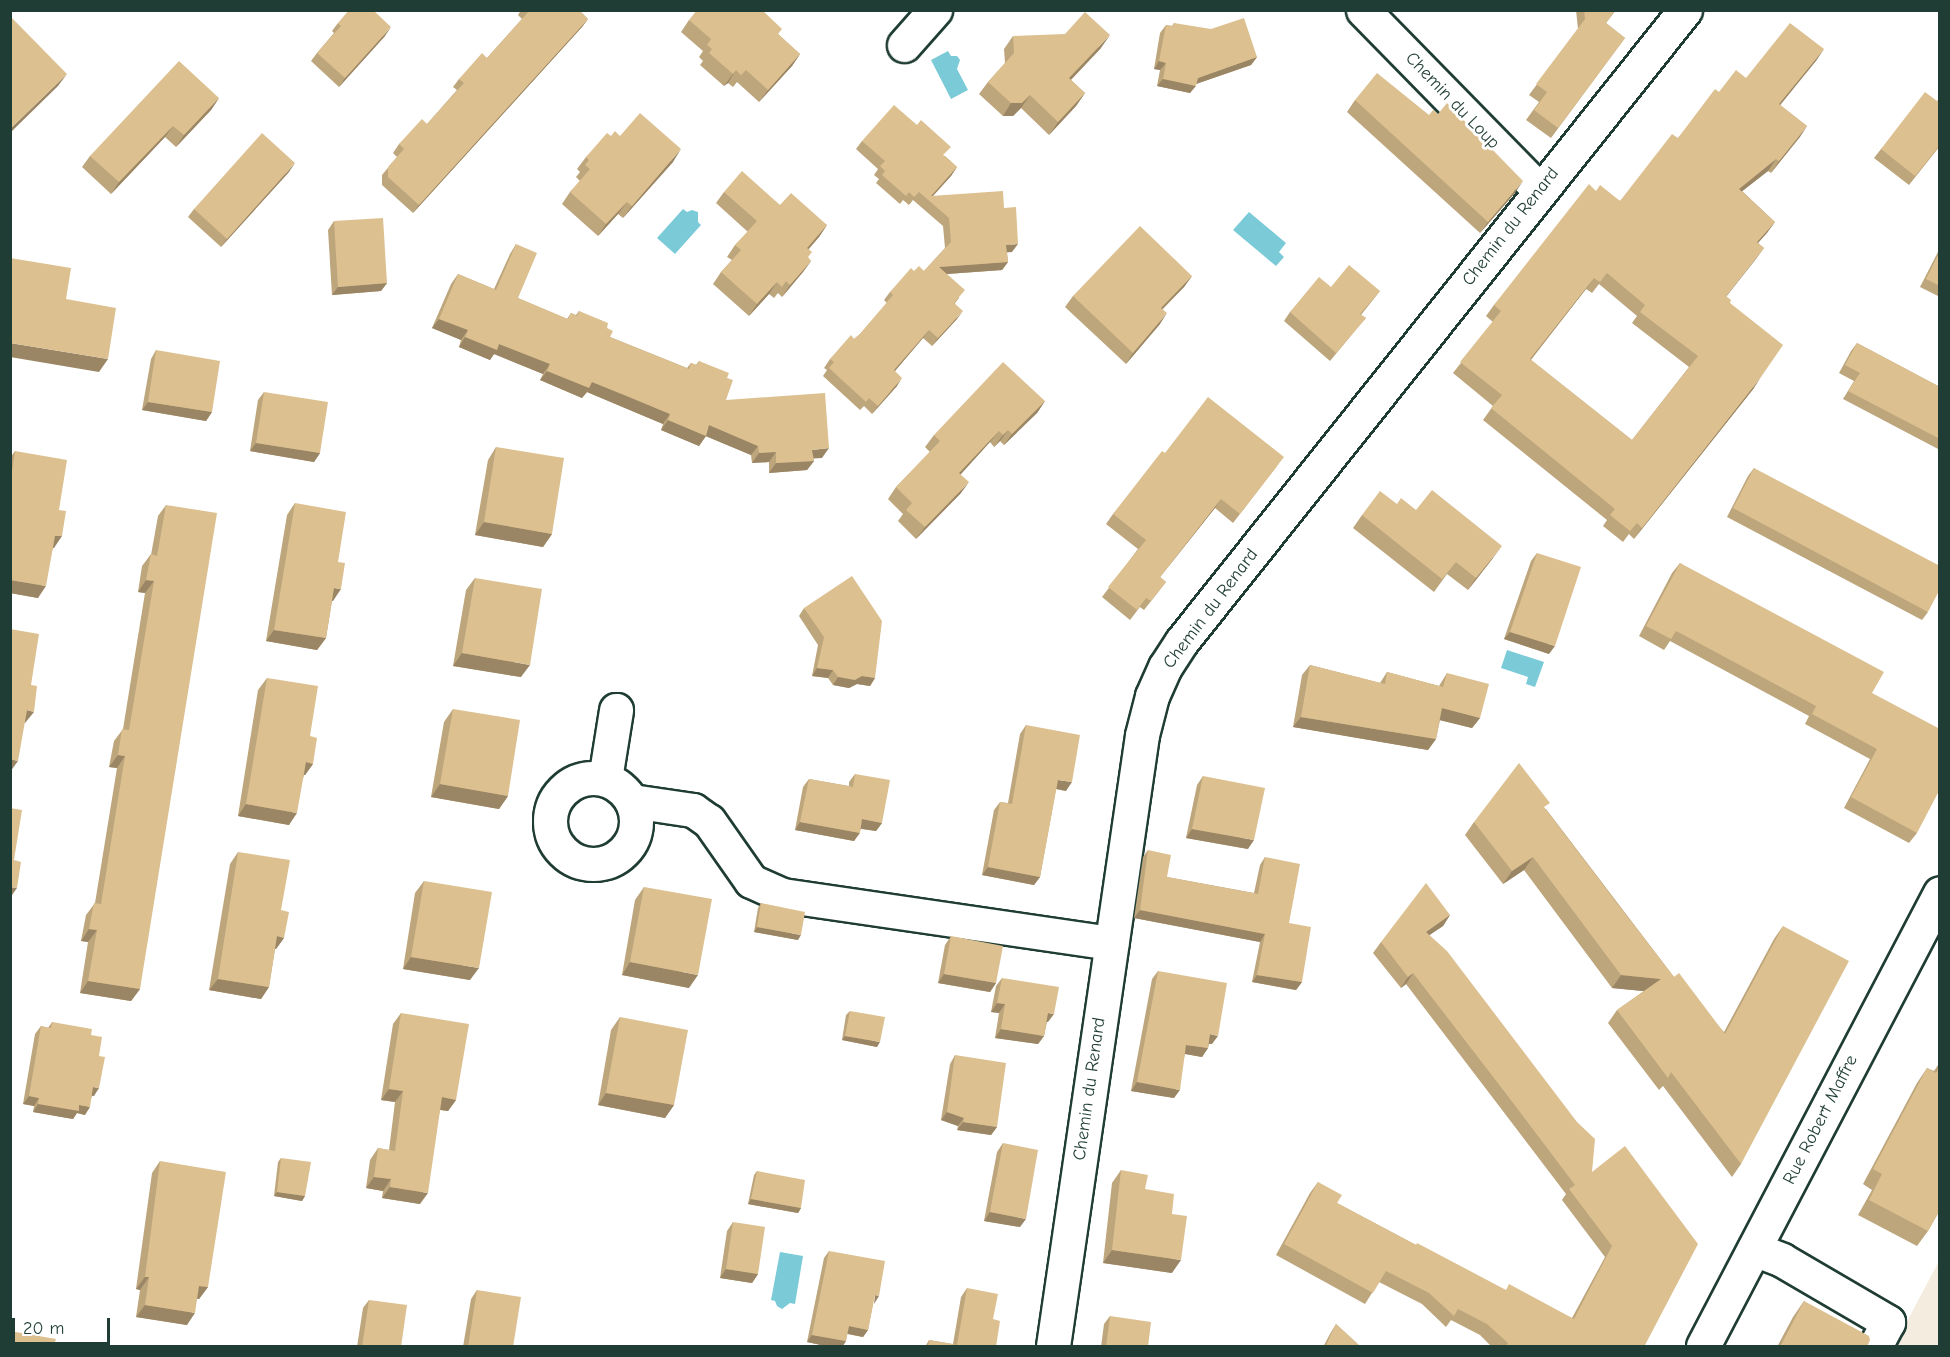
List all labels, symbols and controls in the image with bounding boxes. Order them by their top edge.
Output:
street label: Chemin du Loup [1400,48,1504,154]
street label: Chemin du Renard [1458,163,1564,291]
street label: Chemin du Renard [1159,545,1263,673]
street label: Chemin du Renard [1069,1016,1111,1162]
street label: Rue Robert Maffre [1779,1052,1863,1188]
scale bar [15,1306,112,1344]
text: 20 m [23,1318,64,1339]

